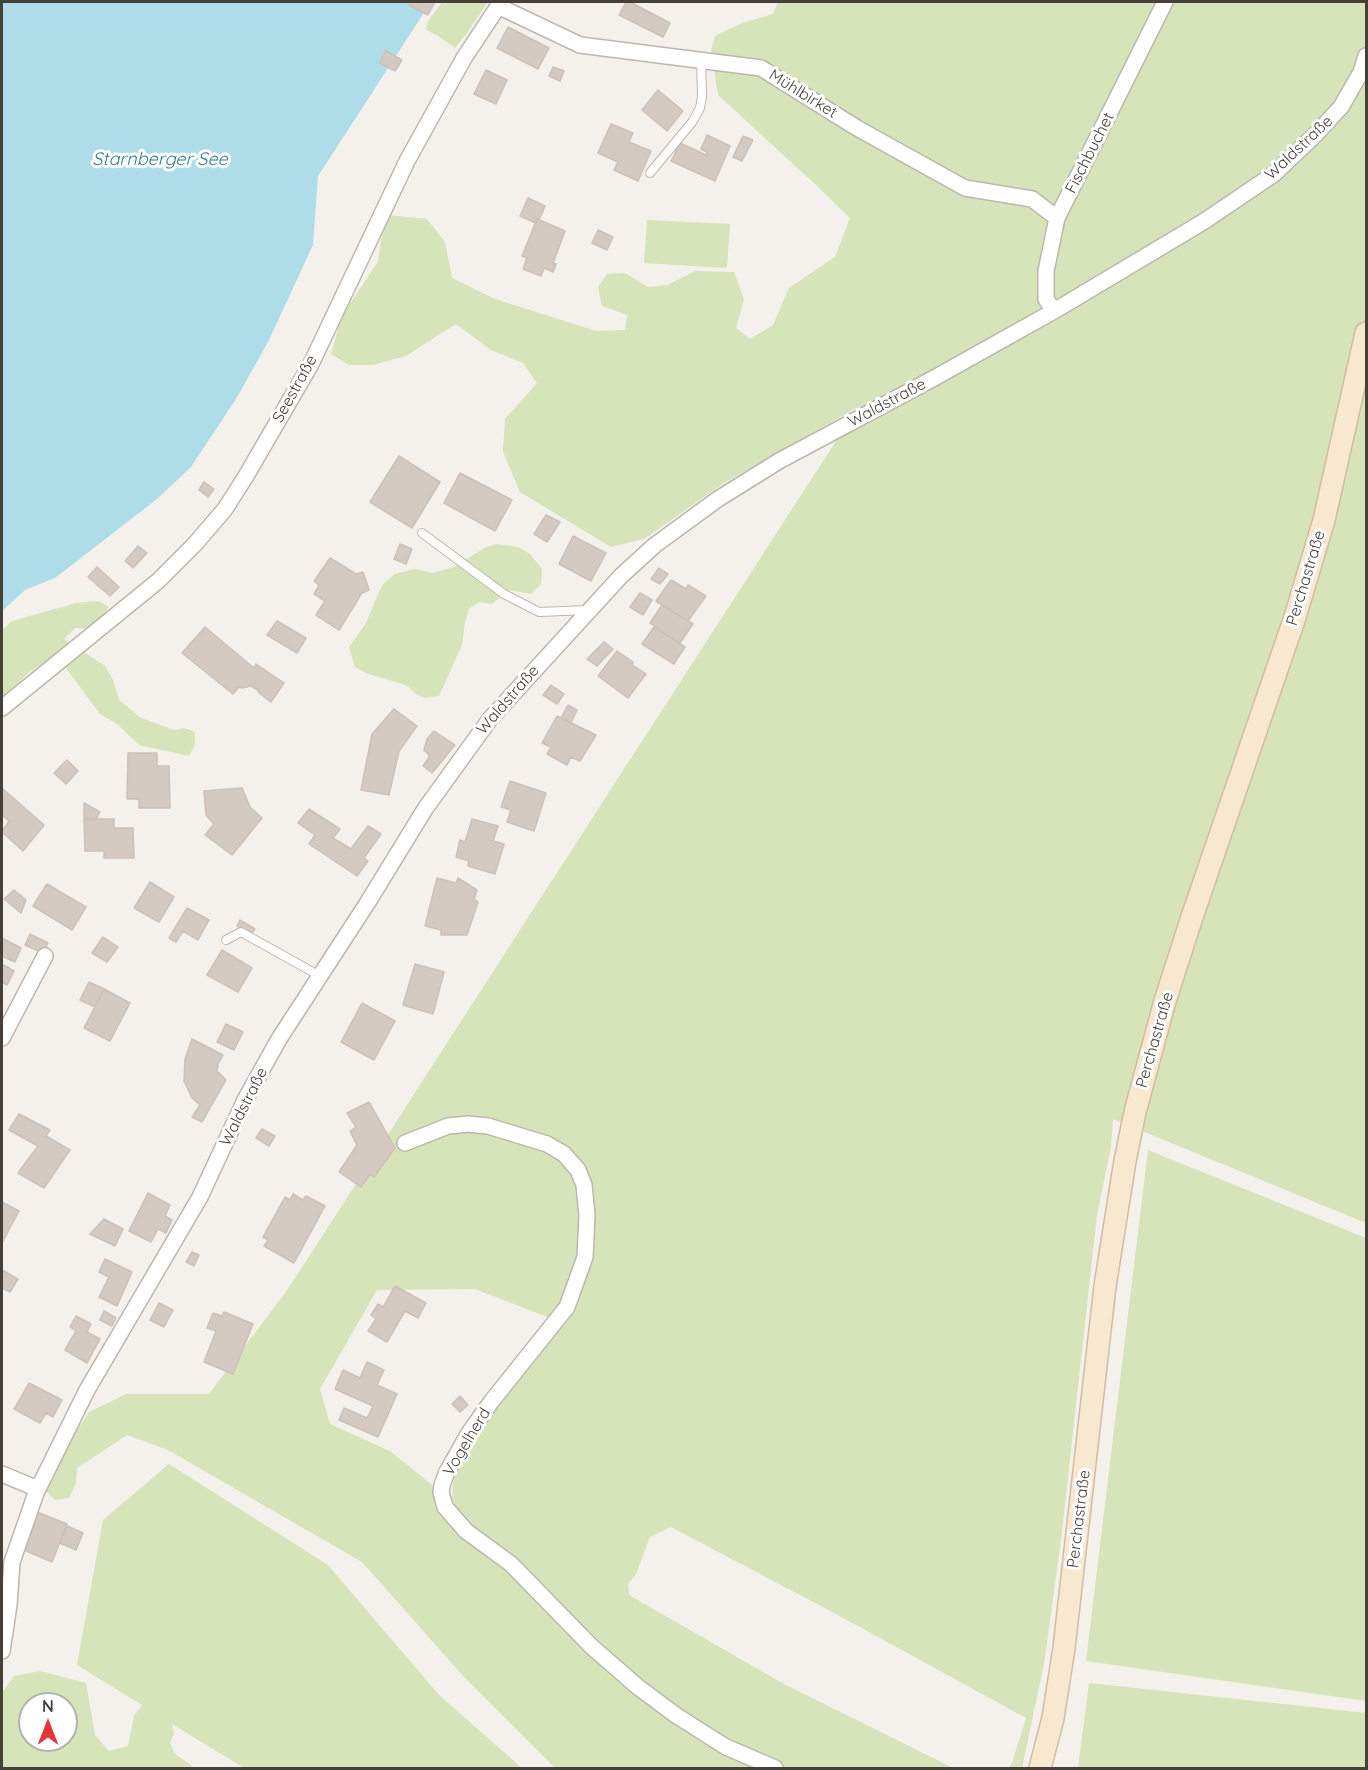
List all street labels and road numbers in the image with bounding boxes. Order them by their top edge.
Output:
street label: Mühlbirket [765,65,841,123]
street label: Fischbuchet [1061,109,1119,197]
street label: Waldstraße [1261,112,1337,184]
street label: Seestraße [269,352,321,426]
street label: Waldstraße [845,374,929,432]
street label: Perchastraße [1282,528,1330,628]
street label: Waldstraße [473,661,543,739]
street label: Perchastraße [1132,990,1178,1090]
street label: Waldstraße [216,1065,272,1149]
street label: Vogelherd [439,1405,495,1479]
street label: Perchastraße [1063,1469,1095,1569]

